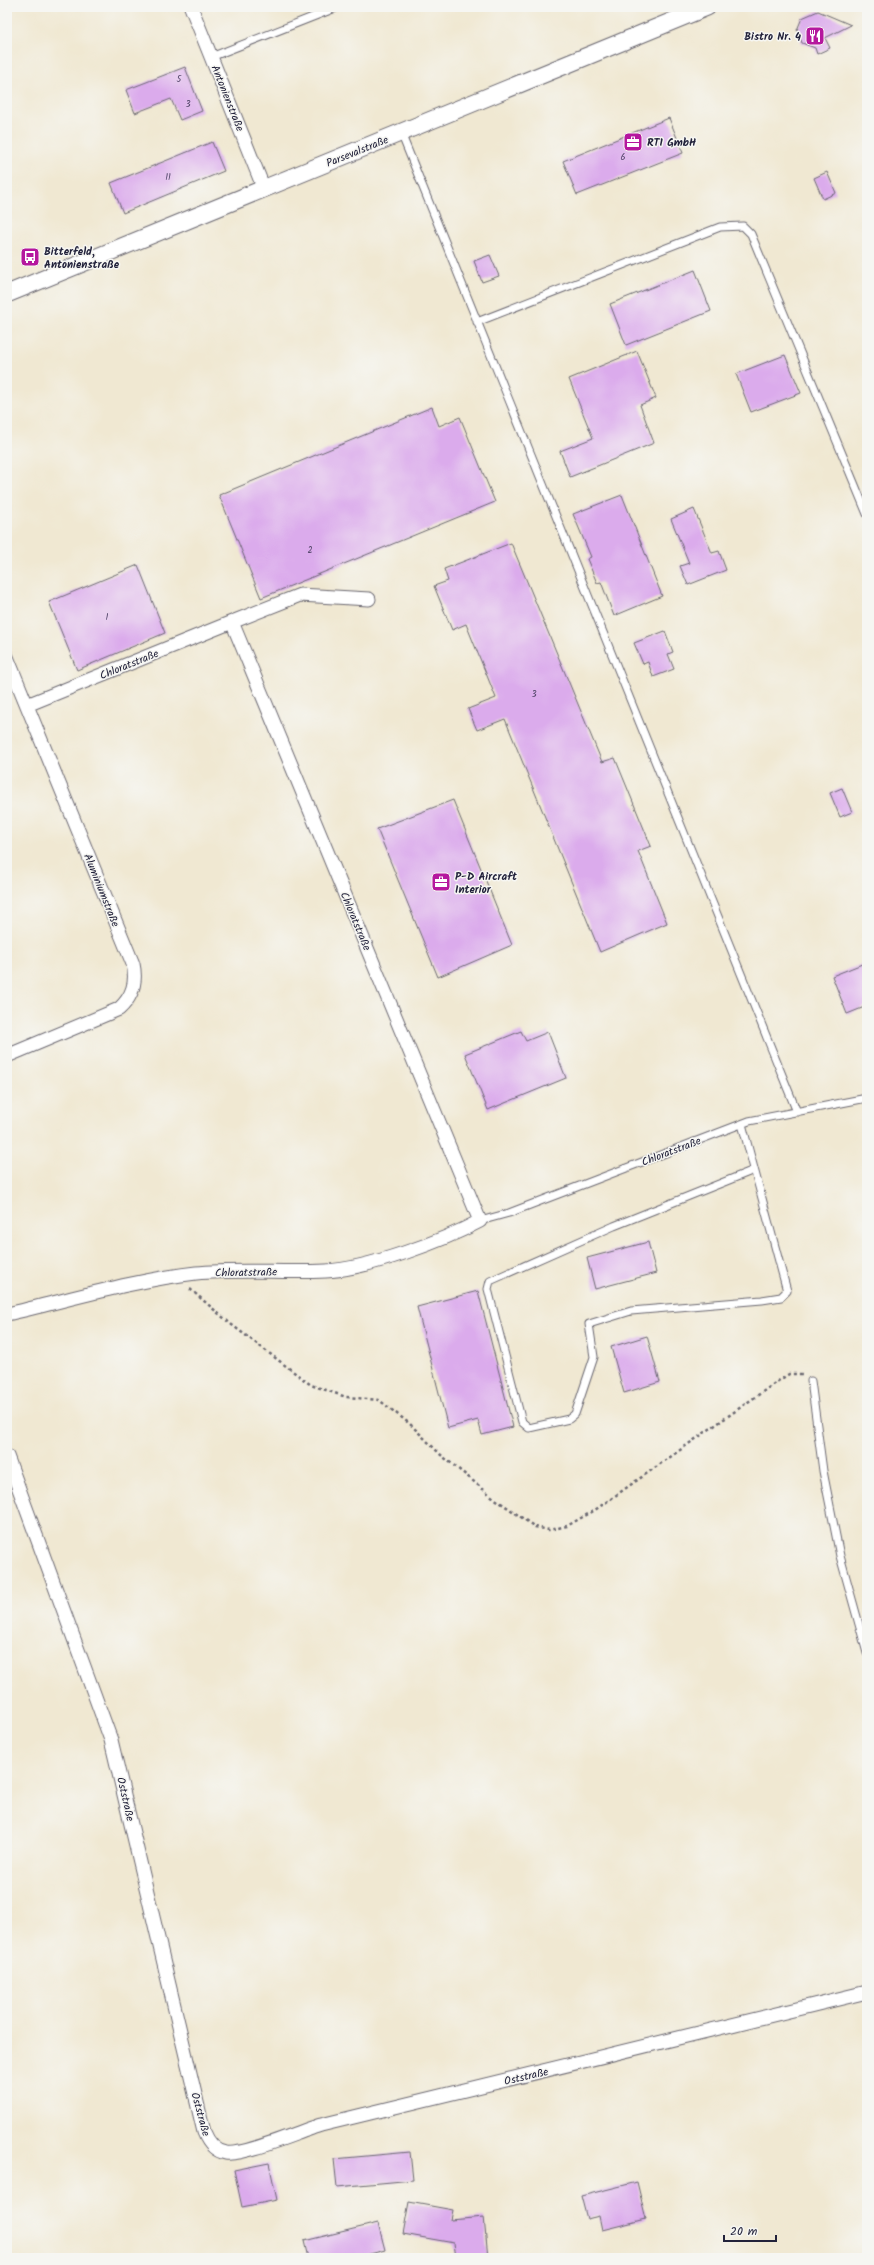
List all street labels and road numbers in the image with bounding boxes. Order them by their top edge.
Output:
street label: Antonienstraße [206,62,249,134]
street label: Parsevalstraße [323,131,391,173]
street label: Chloratstraße [97,645,162,685]
street label: Aluminiumstraße [78,851,124,930]
street label: Chloratstraße [335,889,376,954]
street label: Chloratstraße [639,1132,704,1172]
street label: Chloratstraße [215,1263,277,1283]
street label: Oststraße [111,1775,139,1823]
street label: Oststraße [502,2063,550,2091]
street label: Oststraße [186,2090,215,2138]

